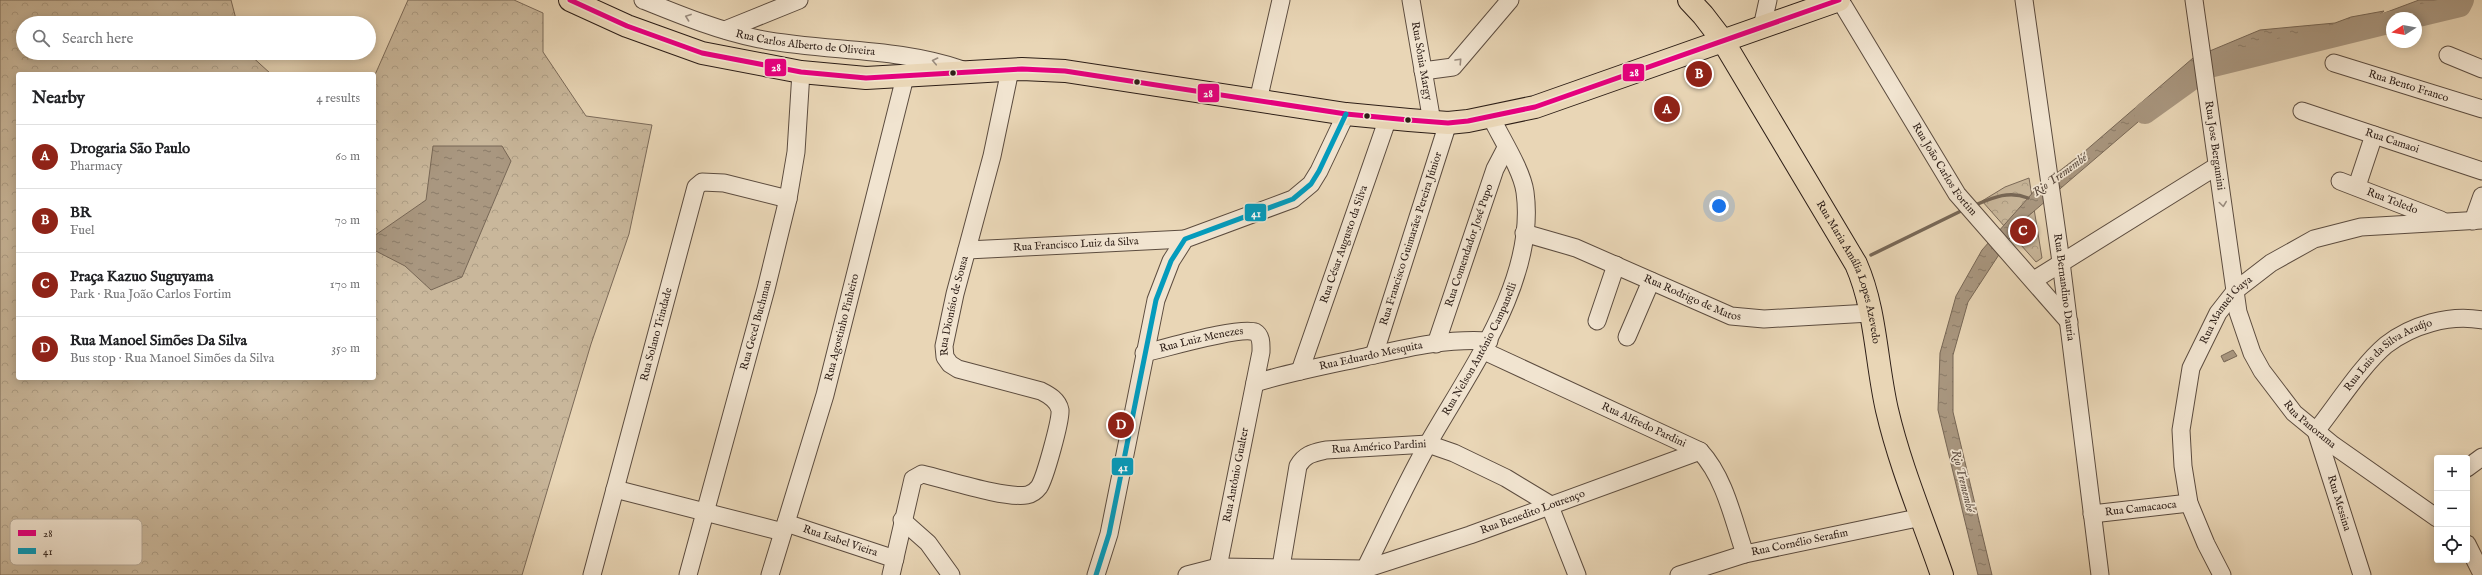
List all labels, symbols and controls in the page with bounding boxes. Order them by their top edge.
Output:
north arrow [2386,12,2422,48]
one-way arrow [684,14,691,22]
search box [16,16,376,60]
street label: Rua Sônia Margy [1408,21,1435,102]
icon: search [30,27,52,49]
street label: Rua Carlos Alberto de Oliveira [734,27,876,59]
text: Search here [62,29,133,48]
one-way arrow [932,57,938,65]
line badge: 28 [764,58,787,77]
one-way arrow [1454,58,1461,65]
pin: B [1686,59,1712,89]
text: 28 [771,61,781,75]
line badge: 28 [1622,63,1645,82]
text: 28 [1629,66,1639,80]
street label: Rua Bento Franco [2366,67,2451,105]
unlabelled marker [948,68,958,78]
unlabelled marker [1132,77,1142,87]
line badge: 28 [1197,83,1220,103]
text: 28 [1203,87,1213,101]
text: Nearby [32,88,85,109]
text: 4 results [316,90,360,107]
pin: A [1654,94,1680,124]
street label: Rua Jose Bergamini [2201,100,2228,191]
unlabelled marker [1362,111,1372,121]
unlabelled marker [1403,115,1413,125]
street label: Rua João Carlos Fortim [1909,120,1980,219]
street label: Rua Camaoi [2363,126,2421,157]
text: Drogaria São Paulo [70,139,190,158]
text: A [41,148,49,165]
text: 60 m [335,148,360,165]
water label: Rio Tremembé [2030,149,2092,200]
street label: Rua Francisco Guimarães Pereira Júnior [1377,150,1445,327]
text: Pharmacy [70,158,122,175]
street label: Rua Comendador José Pupo [1442,182,1496,309]
street label: Rua César Augusto da Silva [1317,183,1371,305]
street label: Rua Toledo [2365,185,2420,217]
your location [1709,196,1729,216]
street label: Rua Maria Amália Lopes Azevedo [1813,198,1883,345]
one-way arrow [2218,201,2227,207]
text: BR [70,203,91,222]
line badge: 41 [1244,203,1267,222]
text: 41 [1250,207,1261,221]
text: B [41,212,49,229]
text: 70 m [335,212,360,229]
pin: C [2010,216,2036,246]
text: Fuel [70,222,94,239]
street label: Rua Bernandino Dauria [2050,233,2078,342]
street label: Rua Francisco Luiz da Silva [1013,234,1139,255]
street label: Rua Dionísio de Sousa [937,254,972,357]
text: Praça Kazuo Suguyama [70,267,213,286]
street label: Rua Agostinho Pinheiro [822,272,862,382]
street label: Rua Rodrigo de Matos [1641,272,1742,324]
street label: Rua Manuel Gaya [2197,273,2255,346]
text: C [40,276,50,293]
text: 170 m [330,276,360,293]
street label: Rua Gecel Buchman [737,278,775,372]
street label: Rua Nelson Antônio Campanelli [1439,281,1520,418]
text: Park · Rua João Carlos Fortim [70,286,231,303]
street label: Rua Solano Trindade [637,286,676,383]
street label: Rua Luis da Silva Araújo [2341,316,2434,394]
street label: Rua Luiz Menezes [1158,324,1244,356]
text: Rua Manoel Simões Da Silva [70,331,247,350]
street label: Rua Eduardo Mesquita [1318,338,1424,374]
text: D [40,340,50,357]
text: 350 m [331,340,360,357]
text: Bus stop · Rua Manoel Simões da Silva [70,350,274,367]
street label: Rua Panorama [2280,398,2339,452]
street label: Rua Alfredo Pardini [1599,399,1688,451]
pin: D [1108,410,1134,440]
street label: Rua Antônio Gualter [1220,426,1252,524]
street label: Rua Américo Pardini [1331,437,1427,457]
water label: Rio Tremembé [1948,448,1978,516]
map controls [2434,455,2470,563]
button: + [2434,455,2470,491]
line badge: 41 [1111,457,1134,476]
text: 41 [1117,461,1128,475]
street label: Rua Messina [2324,473,2354,533]
street label: Rua Benedito Lourenço [1478,487,1587,538]
button: − [2434,491,2470,527]
street label: Rua Camacaoca [2104,497,2178,519]
legend [10,519,142,565]
street label: Rua Isabel Vieira [801,522,880,560]
street label: Rua Cornélio Serafim [1750,526,1850,560]
text: 28 [43,527,52,541]
button: locate [2434,527,2470,563]
text: 41 [43,545,53,559]

